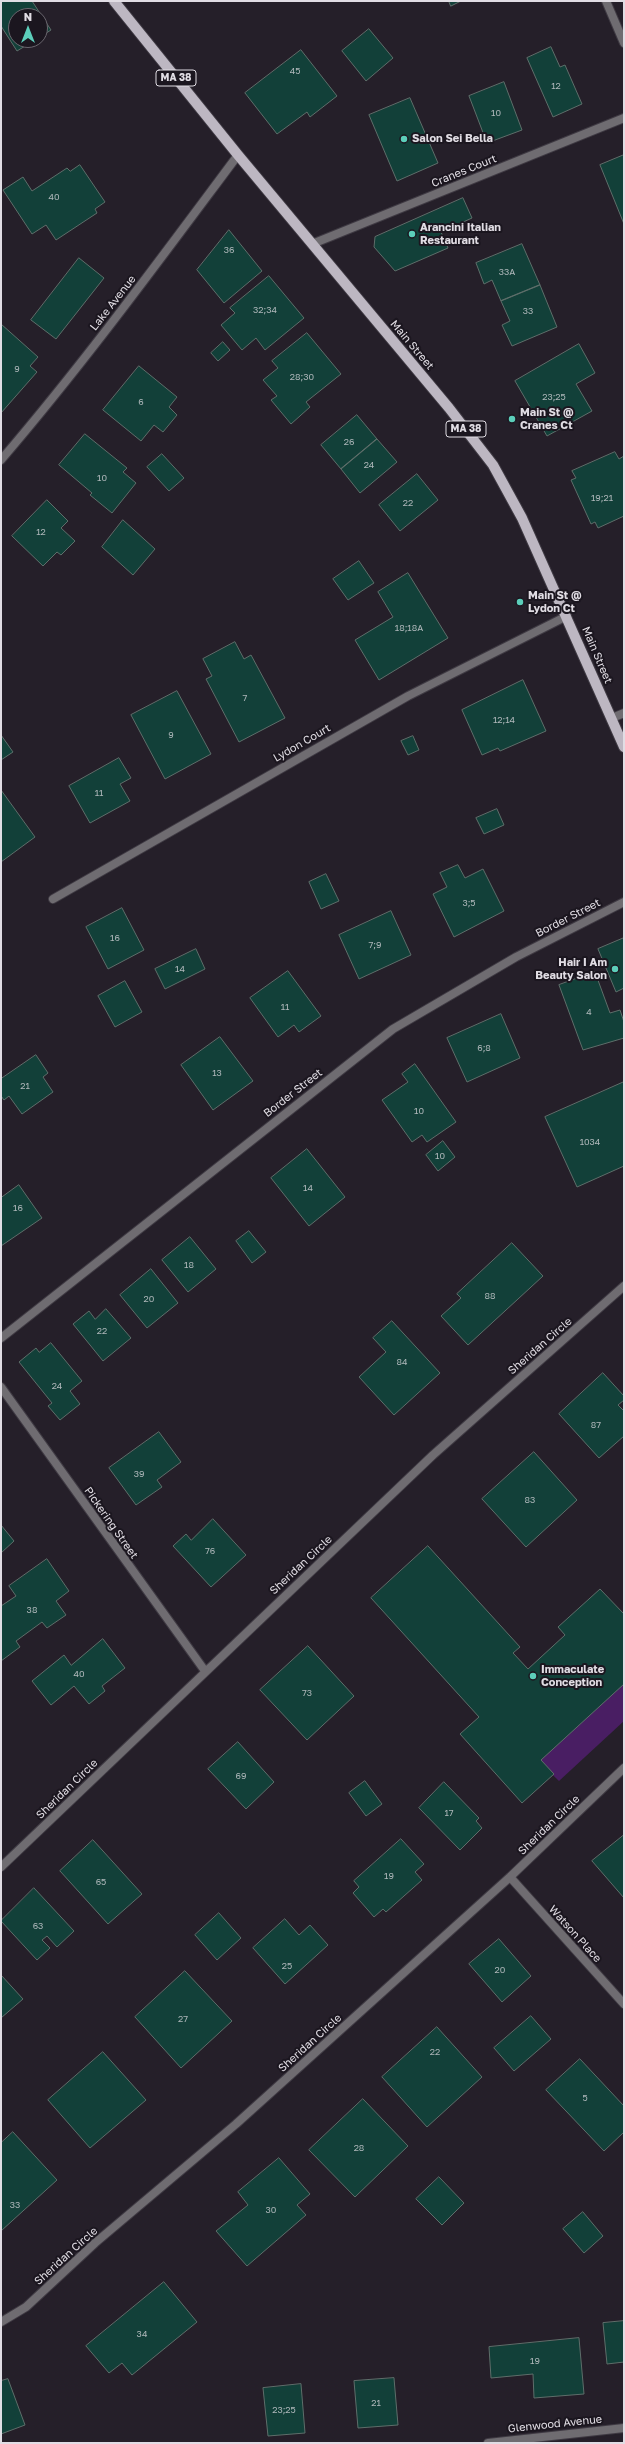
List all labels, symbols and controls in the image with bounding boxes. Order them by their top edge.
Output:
north arrow [8,8,48,48]
text: N [24,10,32,23]
house number: 45 [290,66,300,76]
road number: MA 38 [156,70,196,86]
house number: 12 [551,81,561,91]
house number: 10 [491,108,501,118]
place label: Salon Sei Bella [412,132,493,146]
marker: Salon Sei Bella [399,134,409,144]
street label: Cranes Court [429,152,499,190]
house number: 40 [48,192,60,202]
place label: Arancini Italian Restaurant [420,221,501,247]
marker: Arancini Italian Restaurant [407,229,417,239]
house number: 36 [224,245,234,255]
house number: 33A [499,267,515,277]
street label: Lake Avenue [87,273,139,333]
house number: 32;34 [253,305,277,315]
house number: 33 [523,306,533,316]
street label: Main Street [387,318,437,372]
house number: 9 [14,364,20,374]
house number: 28;30 [290,372,314,382]
house number: 23;25 [542,392,566,402]
house number: 6 [138,397,144,407]
place label: Main St @ Cranes Ct [520,406,574,432]
marker: Main St @ Cranes Ct [507,414,517,424]
road number: MA 38 [446,421,486,437]
house number: 26 [344,437,354,447]
house number: 24 [364,460,374,470]
house number: 10 [97,473,107,483]
house number: 19;21 [591,493,613,503]
house number: 22 [403,498,413,508]
house number: 12 [36,527,46,537]
place label: Main St @ Lydon Ct [528,589,582,615]
marker: Main St @ Lydon Ct [515,597,525,607]
house number: 18;18A [395,623,423,633]
street label: Main Street [579,624,615,686]
house number: 7 [243,693,247,703]
house number: 12;14 [493,715,515,725]
street label: Lydon Court [271,721,333,765]
house number: 9 [168,730,174,740]
house number: 11 [95,788,103,798]
street label: Border Street [533,896,603,940]
house number: 3;5 [462,898,476,908]
house number: 16 [110,933,120,943]
house number: 7;9 [369,940,381,950]
place label: Hair I Am Beauty Salon [535,956,607,982]
house number: 14 [175,964,185,974]
marker: Hair I Am Beauty Salon [610,964,620,974]
house number: 11 [281,1002,289,1012]
house number: 4 [586,1007,592,1017]
house number: 6;8 [477,1043,491,1053]
street label: Border Street [261,1066,325,1120]
house number: 13 [212,1068,222,1078]
house number: 21 [20,1081,30,1091]
house number: 10 [414,1106,424,1116]
house number: 1034 [580,1137,600,1147]
house number: 10 [435,1151,445,1161]
house number: 14 [303,1183,313,1193]
house number: 16 [13,1203,23,1213]
house number: 18 [184,1260,194,1270]
house number: 88 [485,1291,495,1301]
house number: 20 [144,1294,154,1304]
street label: Sheridan Circle [505,1315,575,1377]
house number: 22 [97,1326,107,1336]
house number: 84 [397,1357,407,1367]
house number: 24 [52,1381,62,1391]
house number: 87 [591,1420,601,1430]
house number: 39 [134,1469,144,1479]
street label: Pickering Street [81,1485,141,1561]
house number: 83 [525,1495,535,1505]
street label: Sheridan Circle [267,1533,335,1597]
house number: 76 [205,1546,215,1556]
house number: 38 [27,1605,37,1615]
place label: Immaculate Conception [541,1663,604,1689]
house number: 40 [73,1669,85,1679]
marker: Immaculate Conception [528,1671,538,1681]
house number: 73 [302,1688,312,1698]
street label: Sheridan Circle [34,1756,100,1822]
house number: 69 [236,1771,246,1781]
street label: Sheridan Circle [516,1792,582,1858]
house number: 17 [444,1808,454,1818]
house number: 19 [384,1871,394,1881]
house number: 65 [96,1877,106,1887]
street label: Watson Place [546,1903,604,1965]
house number: 63 [33,1921,43,1931]
house number: 25 [282,1961,292,1971]
house number: 20 [495,1965,505,1975]
street label: Sheridan Circle [276,2011,344,2075]
house number: 27 [178,2014,188,2024]
house number: 22 [430,2047,440,2057]
house number: 5 [582,2093,588,2103]
house number: 28 [354,2143,364,2153]
house number: 33 [10,2200,20,2210]
house number: 30 [266,2205,276,2215]
street label: Sheridan Circle [32,2224,100,2288]
house number: 34 [137,2329,147,2339]
house number: 19 [530,2356,540,2366]
house number: 21 [371,2398,381,2408]
house number: 23;25 [272,2405,296,2415]
street label: Glenwood Avenue [507,2412,603,2436]

